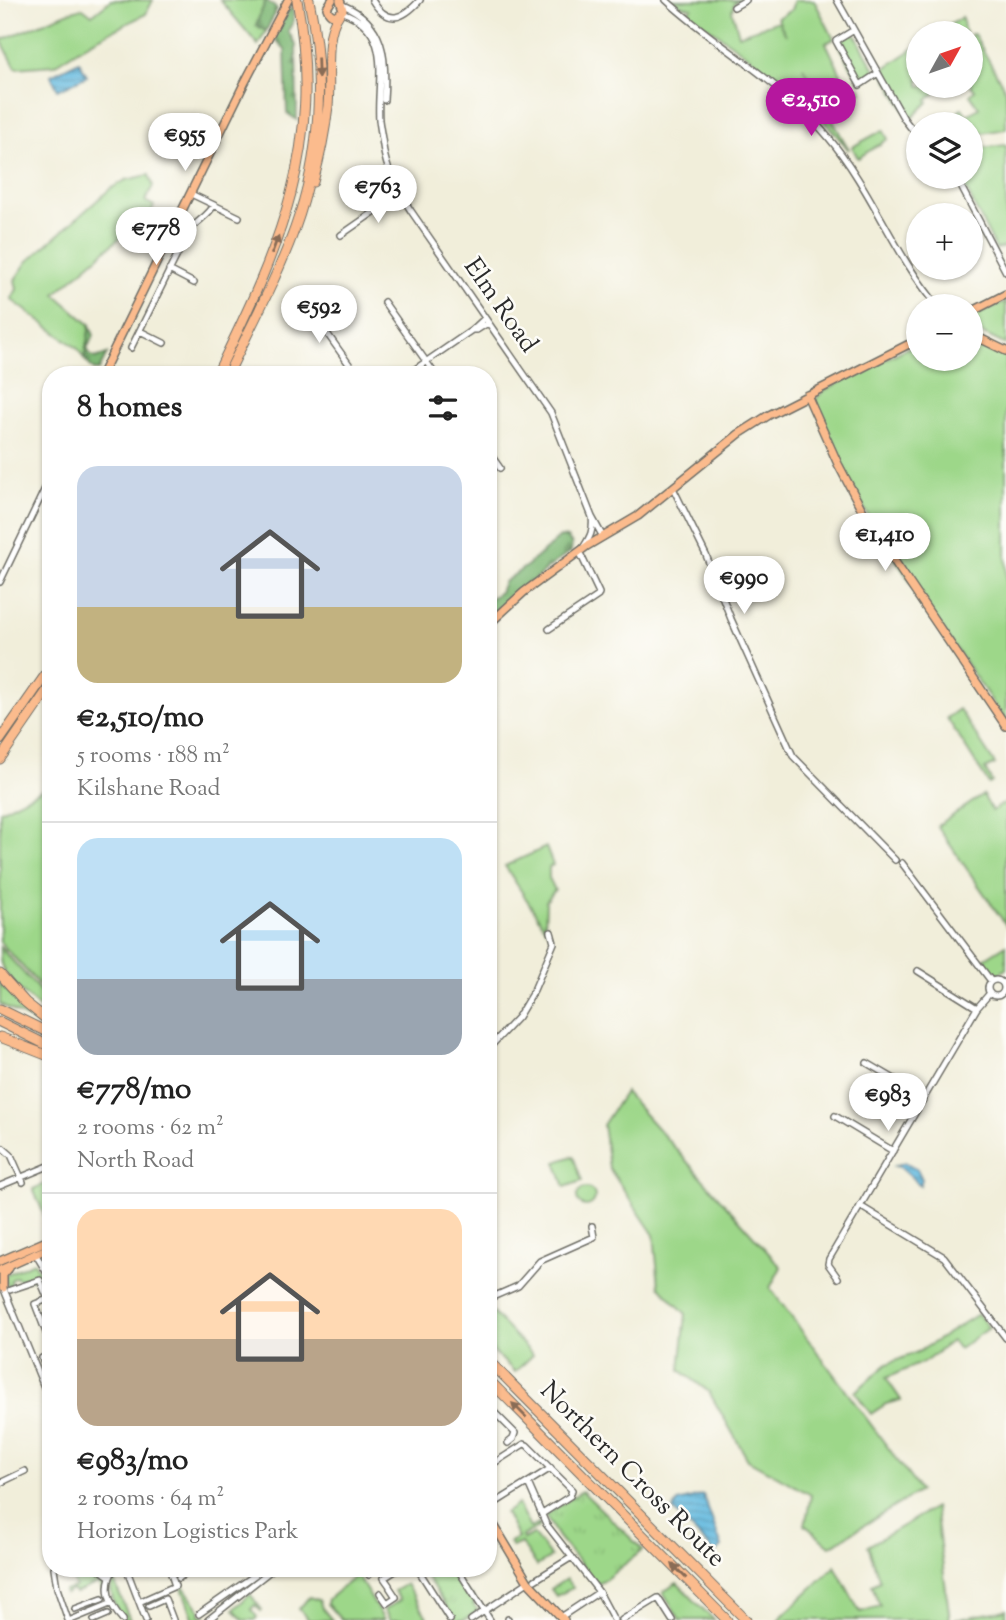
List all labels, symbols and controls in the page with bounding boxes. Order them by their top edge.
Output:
north arrow [906,21,984,98]
map controls [906,21,983,371]
one-way arrow [312,57,323,79]
pin: €2,510 [754,78,868,138]
text: €2,510 [782,84,840,117]
button: layers [906,112,983,189]
pin: €955 [144,114,226,173]
text: €955 [164,119,206,152]
pin: €763 [337,166,419,225]
text: €763 [355,171,401,204]
button: + [906,203,983,280]
pin: €778 [115,208,197,267]
text: €778 [132,213,180,246]
one-way arrow [270,235,281,256]
street label: Elm Road [454,251,546,361]
pin: €592 [278,286,360,345]
text: €592 [297,291,341,324]
button: − [906,294,983,371]
text: 8 homes [77,387,182,430]
icon: filters [424,389,462,427]
icon: home [207,511,333,637]
pin: €1,410 [828,514,942,573]
text: €1,410 [855,519,915,552]
pin: €990 [703,556,785,616]
text: €990 [720,562,768,595]
text: €2,510/mo [77,697,204,740]
text: 5 rooms · 188 m² [77,740,230,773]
text: Kilshane Road [77,773,220,806]
icon: home [207,883,333,1009]
text: €778/mo [77,1069,192,1112]
pin: €983 [847,1074,929,1133]
text: €983 [865,1079,911,1112]
text: 2 rooms · 62 m² [77,1112,224,1145]
text: North Road [77,1145,194,1178]
icon: home [207,1254,333,1380]
street label: Northern Cross Route [531,1374,733,1576]
one-way arrow [511,1402,527,1419]
text: €983/mo [77,1440,188,1483]
text: 2 rooms · 64 m² [77,1483,224,1516]
text: Horizon Logistics Park [77,1516,299,1549]
one-way arrow [671,1564,688,1580]

